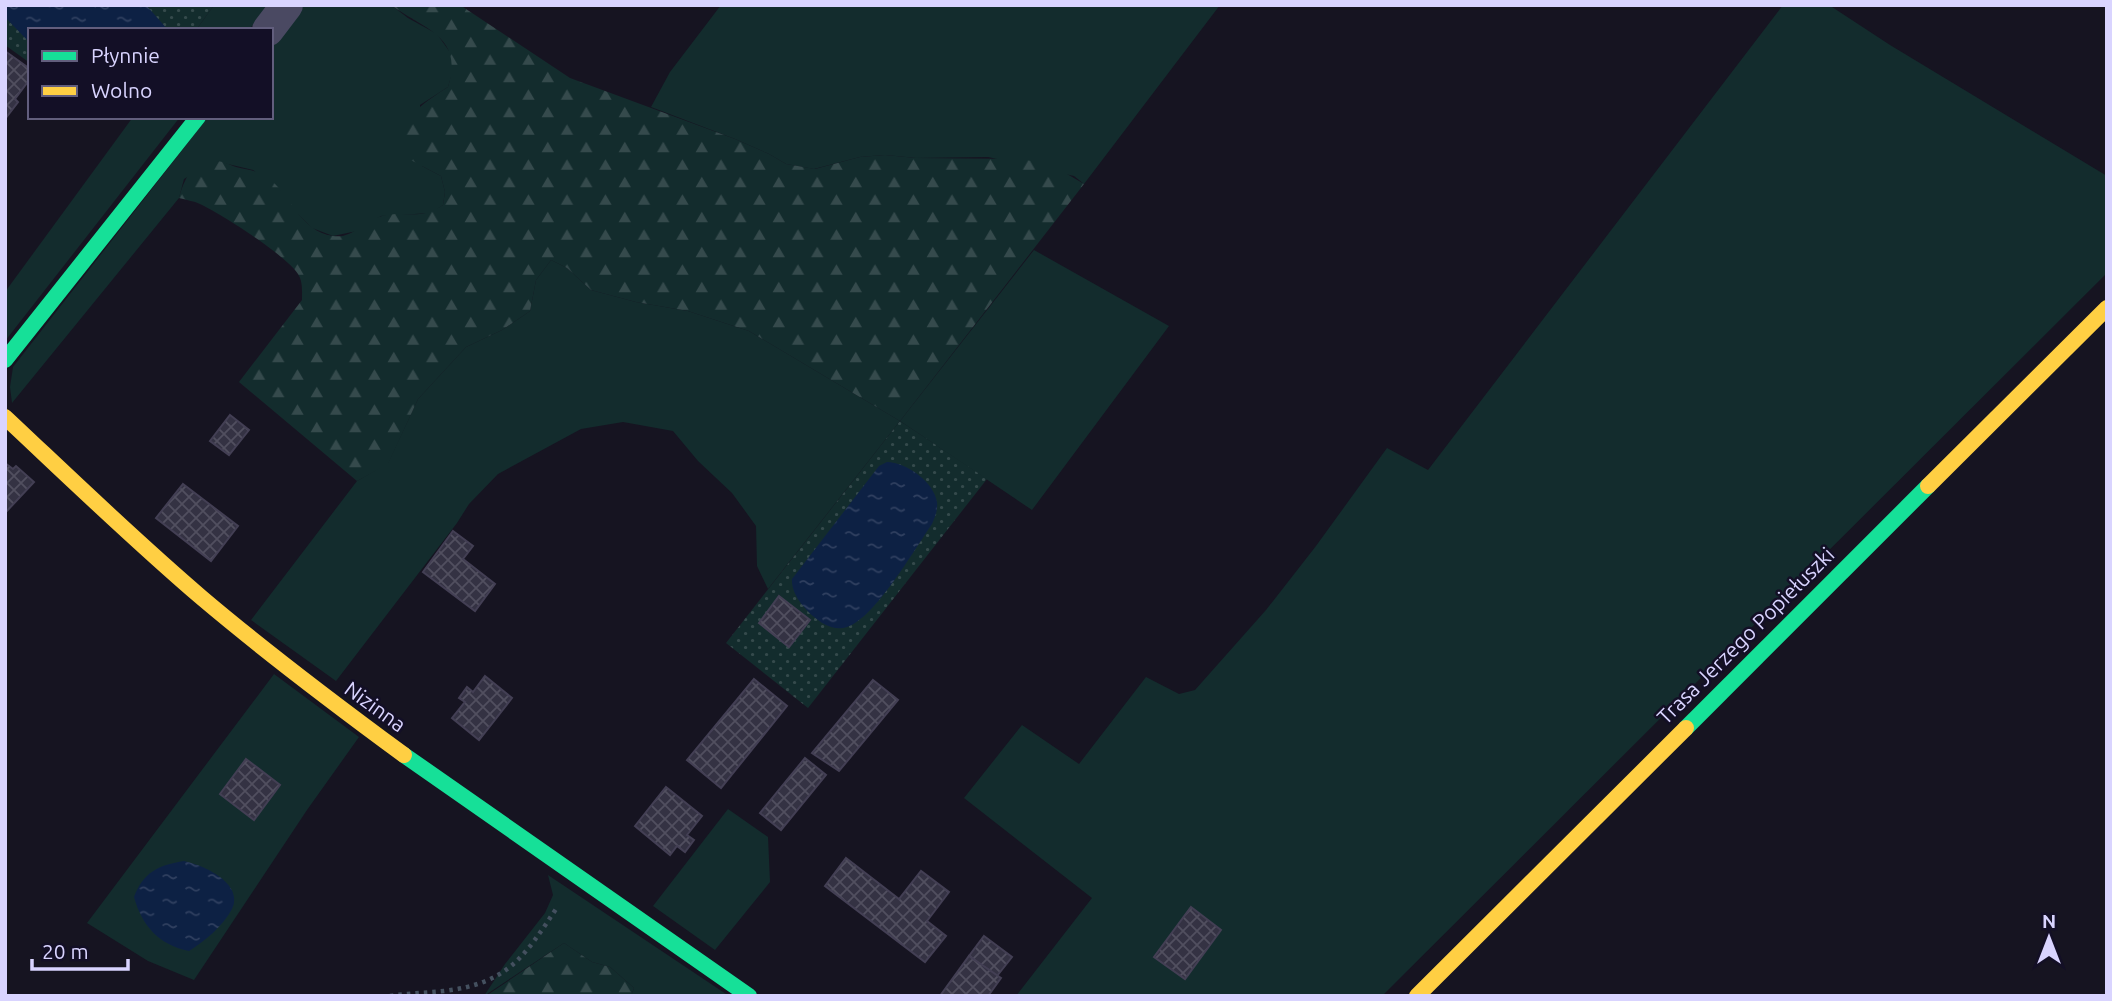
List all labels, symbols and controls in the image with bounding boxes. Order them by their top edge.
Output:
legend [28,28,273,119]
text: Płynnie [91,43,160,67]
text: Wolno [91,78,152,102]
street label: Trasa Jerzego Popiełuszki [1652,542,1839,729]
street label: Nizinna [340,676,411,736]
north arrow [2014,903,2084,973]
text: N [2042,910,2056,932]
scale bar [32,928,128,972]
text: 20 m [42,939,89,963]

